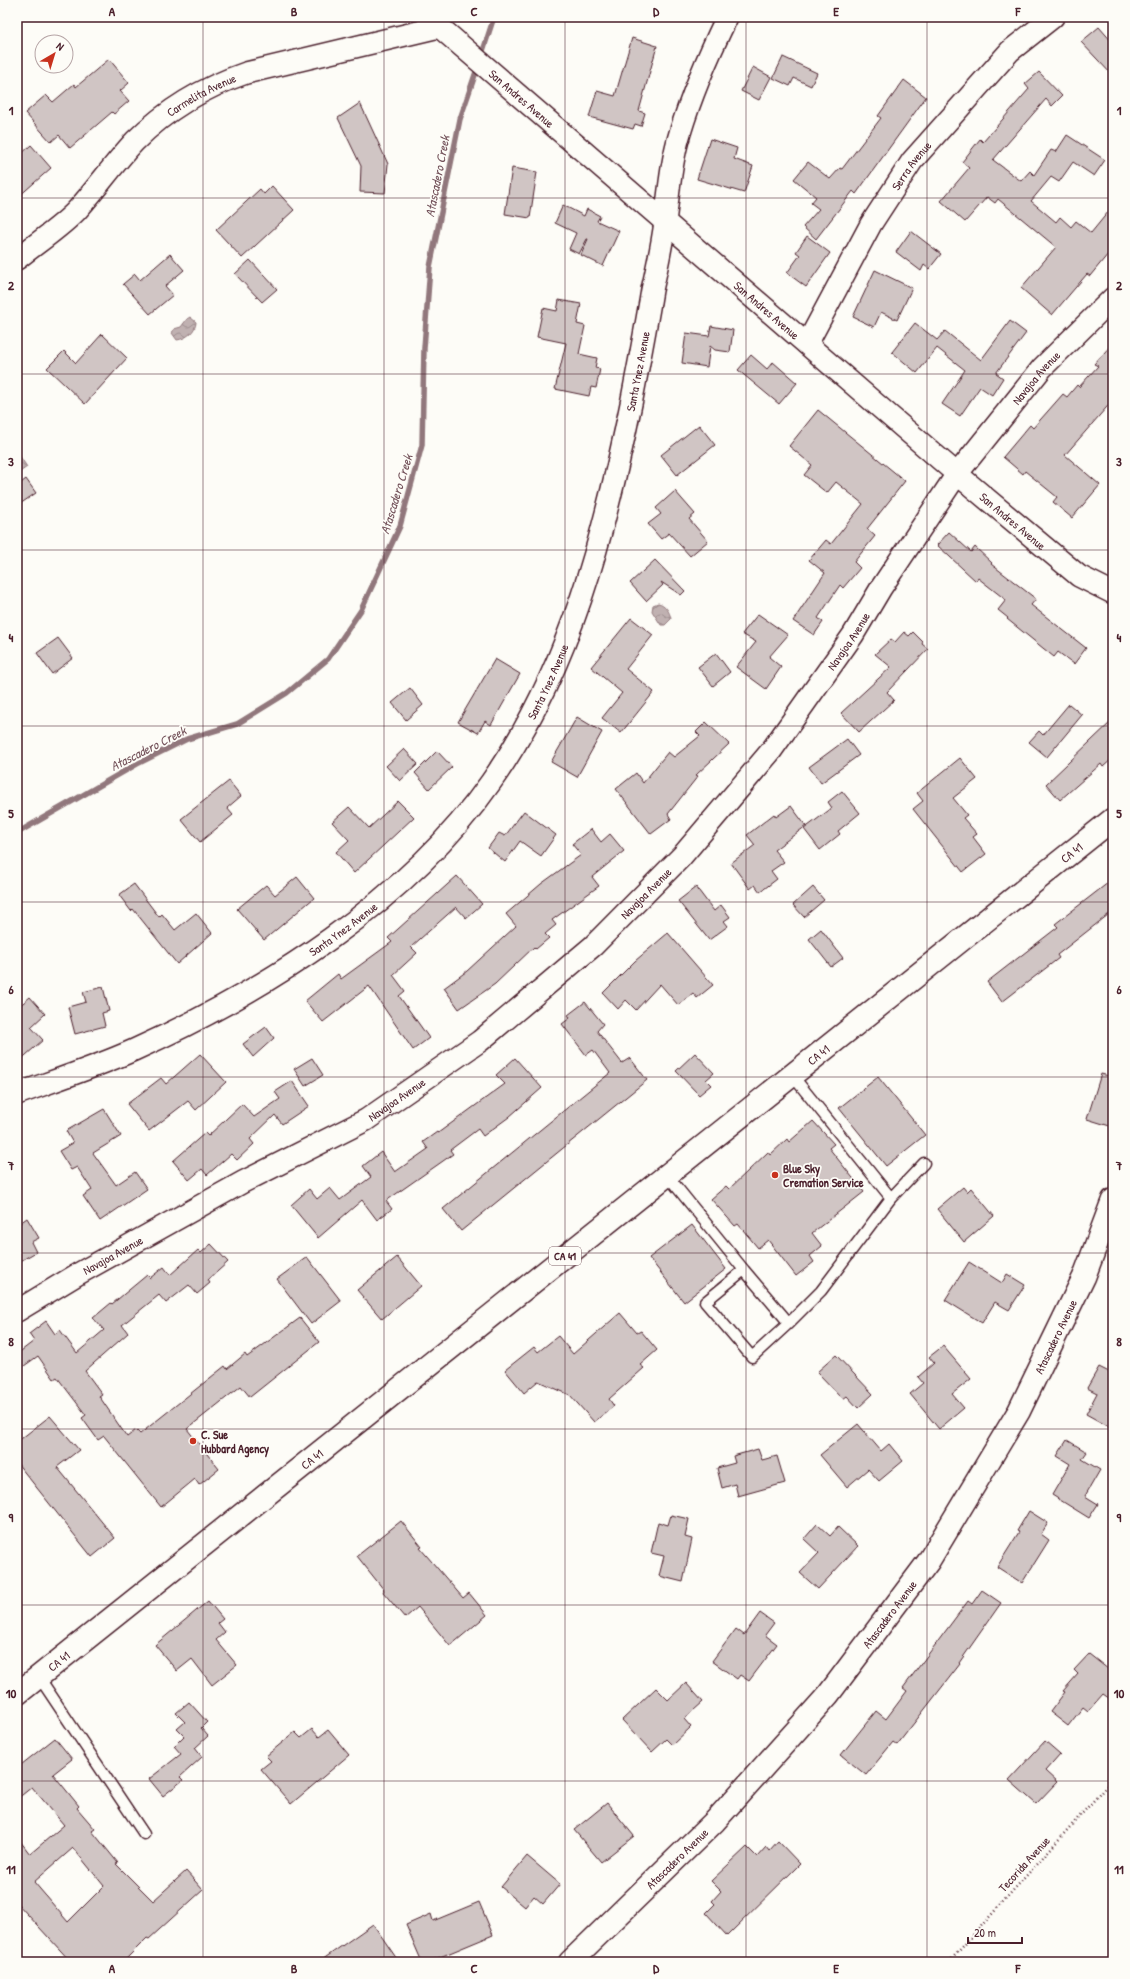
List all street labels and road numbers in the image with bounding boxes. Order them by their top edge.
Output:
street label: San Andres Avenue [485,65,558,131]
street label: Carmelita Avenue [163,69,238,120]
street label: Serra Avenue [887,137,935,193]
street label: San Andres Avenue [731,277,804,343]
street label: Santa Ynez Avenue [621,330,653,413]
street label: Navajoa Avenue [1008,346,1064,408]
street label: San Andres Avenue [976,488,1050,554]
street label: Navajoa Avenue [823,609,873,673]
street label: Santa Ynez Avenue [523,641,572,722]
street label: CA 41 [1057,838,1086,866]
street label: Navajoa Avenue [616,863,675,922]
street label: Santa Ynez Avenue [305,898,381,960]
street label: CA 41 [803,1040,833,1069]
street label: Navajoa Avenue [364,1073,429,1125]
street label: Navajoa Avenue [80,1231,146,1278]
road number: CA 41 [549,1247,581,1265]
street label: Atascadero Avenue [1030,1296,1081,1377]
street label: CA 41 [297,1445,326,1473]
street label: Atascadero Avenue [858,1576,920,1651]
street label: CA 41 [44,1647,73,1675]
street label: Atascadero Avenue [642,1824,712,1892]
street label: Tecorida Avenue [994,1832,1054,1896]

